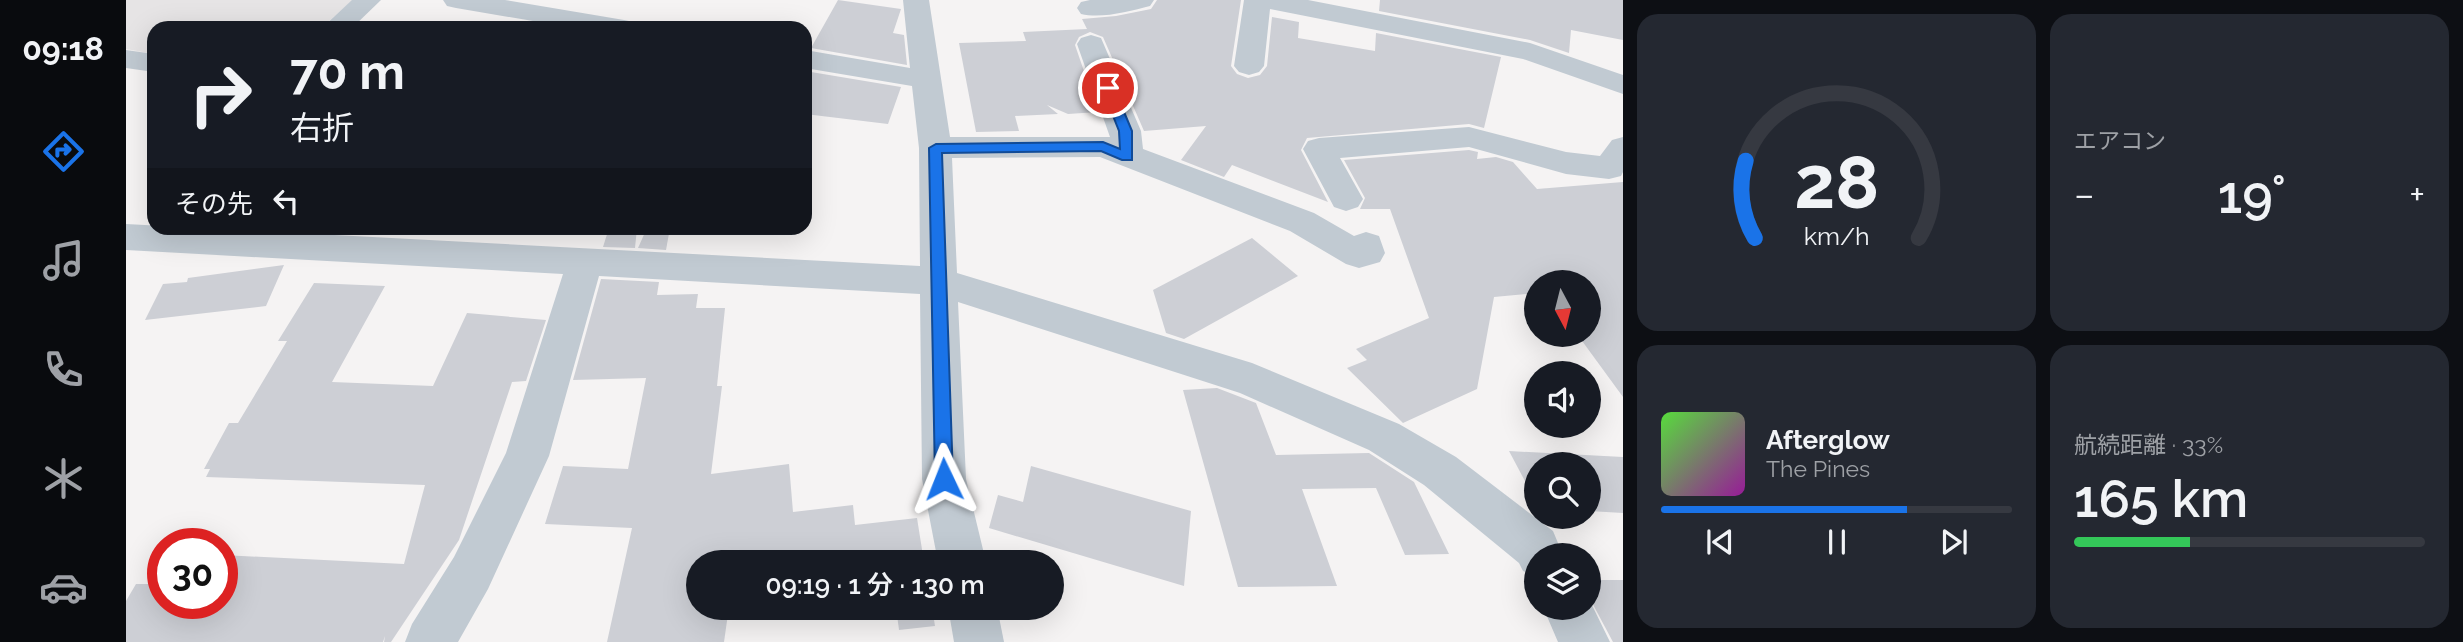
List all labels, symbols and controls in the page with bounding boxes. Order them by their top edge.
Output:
text: 09:18 [22,30,104,67]
text: 70 m [290,43,405,100]
icon: right [175,49,266,140]
pin [1078,58,1138,118]
icon: arrive [1089,69,1127,107]
text: 右折 [290,109,354,146]
icon: directions [39,127,88,176]
text: エアコン [2074,127,2166,154]
text: 28 [1794,141,1879,226]
text: 19° [2218,164,2286,225]
text: − [2074,172,2094,217]
text: + [2409,172,2425,217]
icon: left [267,182,305,220]
text: その先 [175,189,253,219]
text: km/h [1804,221,1869,251]
icon: music [39,236,88,285]
north arrow [1524,270,1601,346]
map controls [1524,270,1601,620]
icon: phone [39,345,88,394]
button: sound [1524,361,1601,438]
text: Afterglow [1766,425,1890,455]
text: 航続距離 · 33% [2074,431,2223,458]
position arrow [907,442,981,516]
button: search [1524,452,1601,529]
icon: climate [39,454,88,503]
text: The Pines [1766,455,1870,482]
text: 165 km [2074,468,2248,529]
icon: previous [1701,523,1739,561]
icon: pause [1818,523,1856,561]
icon: next [1935,523,1973,561]
speed limit sign: 30 [147,528,238,619]
button: layers [1524,543,1601,620]
icon: car [39,563,88,612]
text: 09:19 · 1 分 · 130 m [765,570,985,600]

